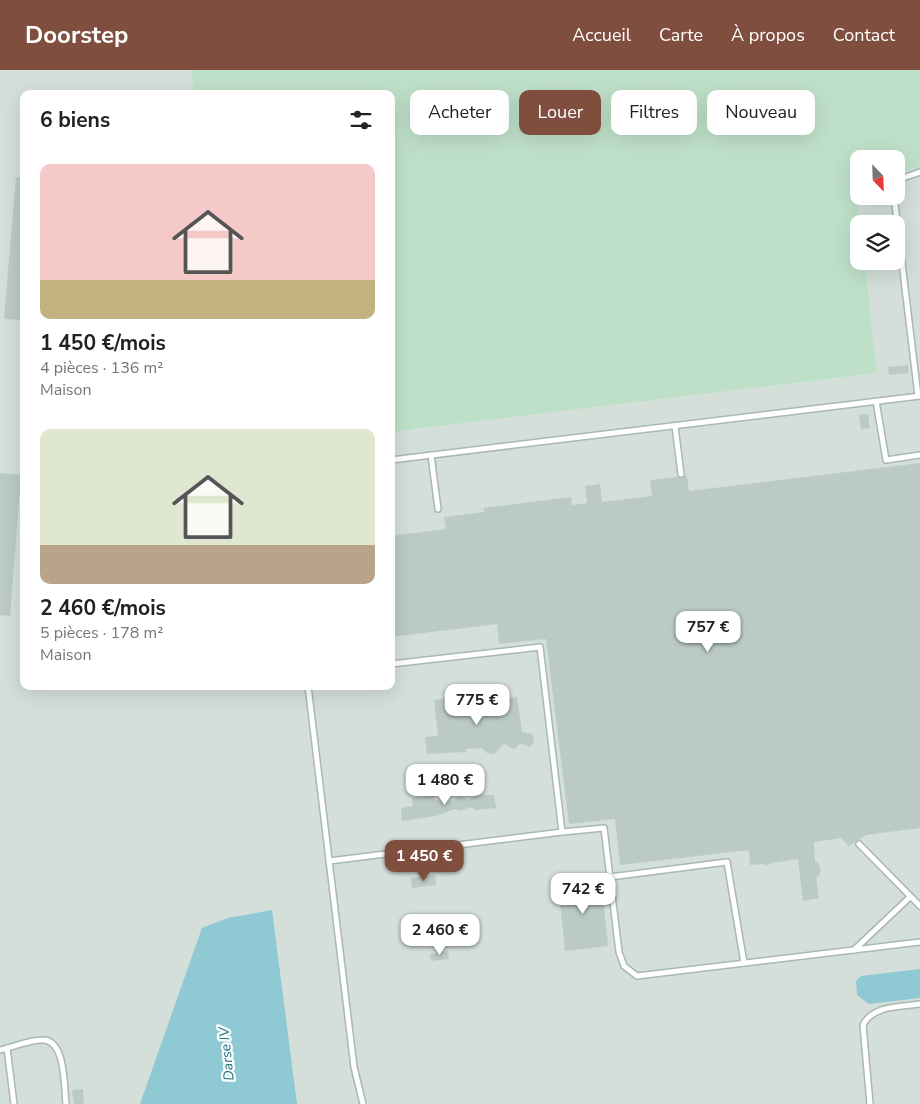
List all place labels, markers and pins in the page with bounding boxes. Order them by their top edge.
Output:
pin: 757 € [673,610,743,653]
pin: 775 € [442,684,512,726]
pin: 1 480 € [399,764,491,806]
pin: 1 450 € [378,840,470,882]
pin: 742 € [548,872,618,915]
pin: 2 460 € [394,914,486,956]

